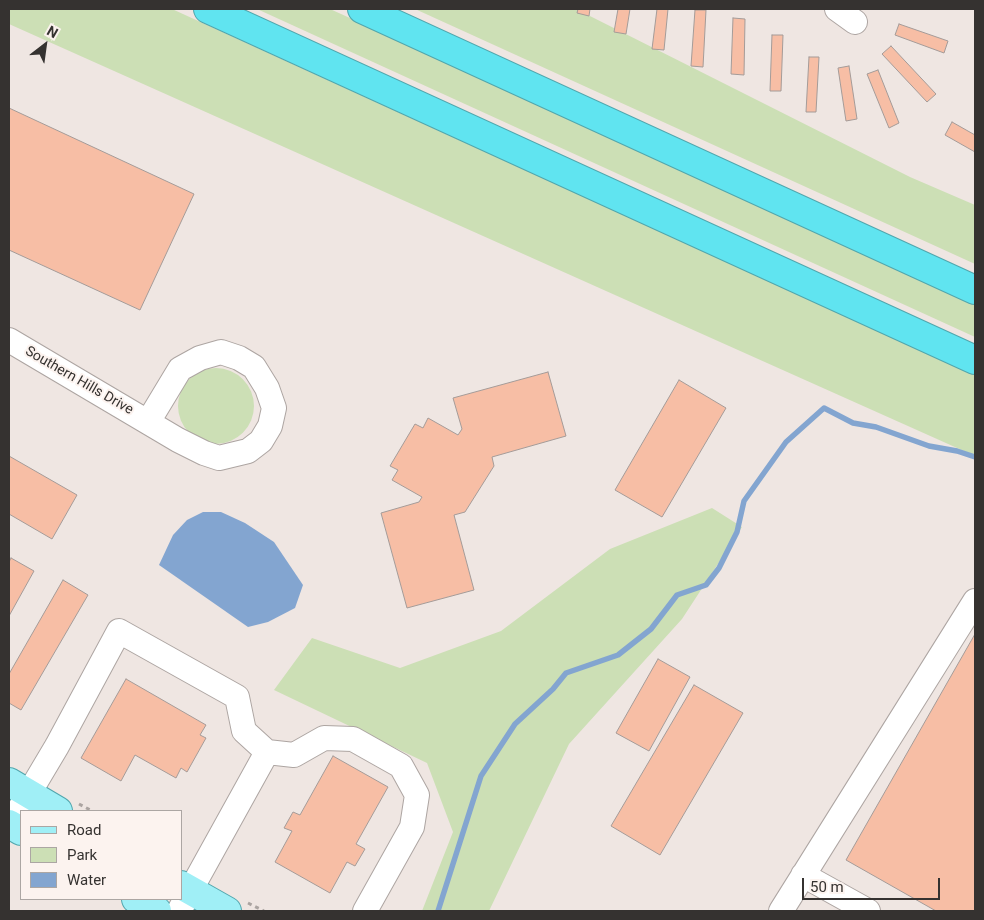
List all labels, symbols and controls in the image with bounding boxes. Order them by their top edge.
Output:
north arrow [20,20,70,70]
text: N [44,23,61,41]
street label: Southern Hills Drive [22,343,136,419]
legend [20,810,182,900]
text: Road [67,821,101,839]
text: Park [67,846,97,864]
scale bar [804,868,942,900]
text: Water [67,871,106,889]
text: 50 m [810,878,844,896]

